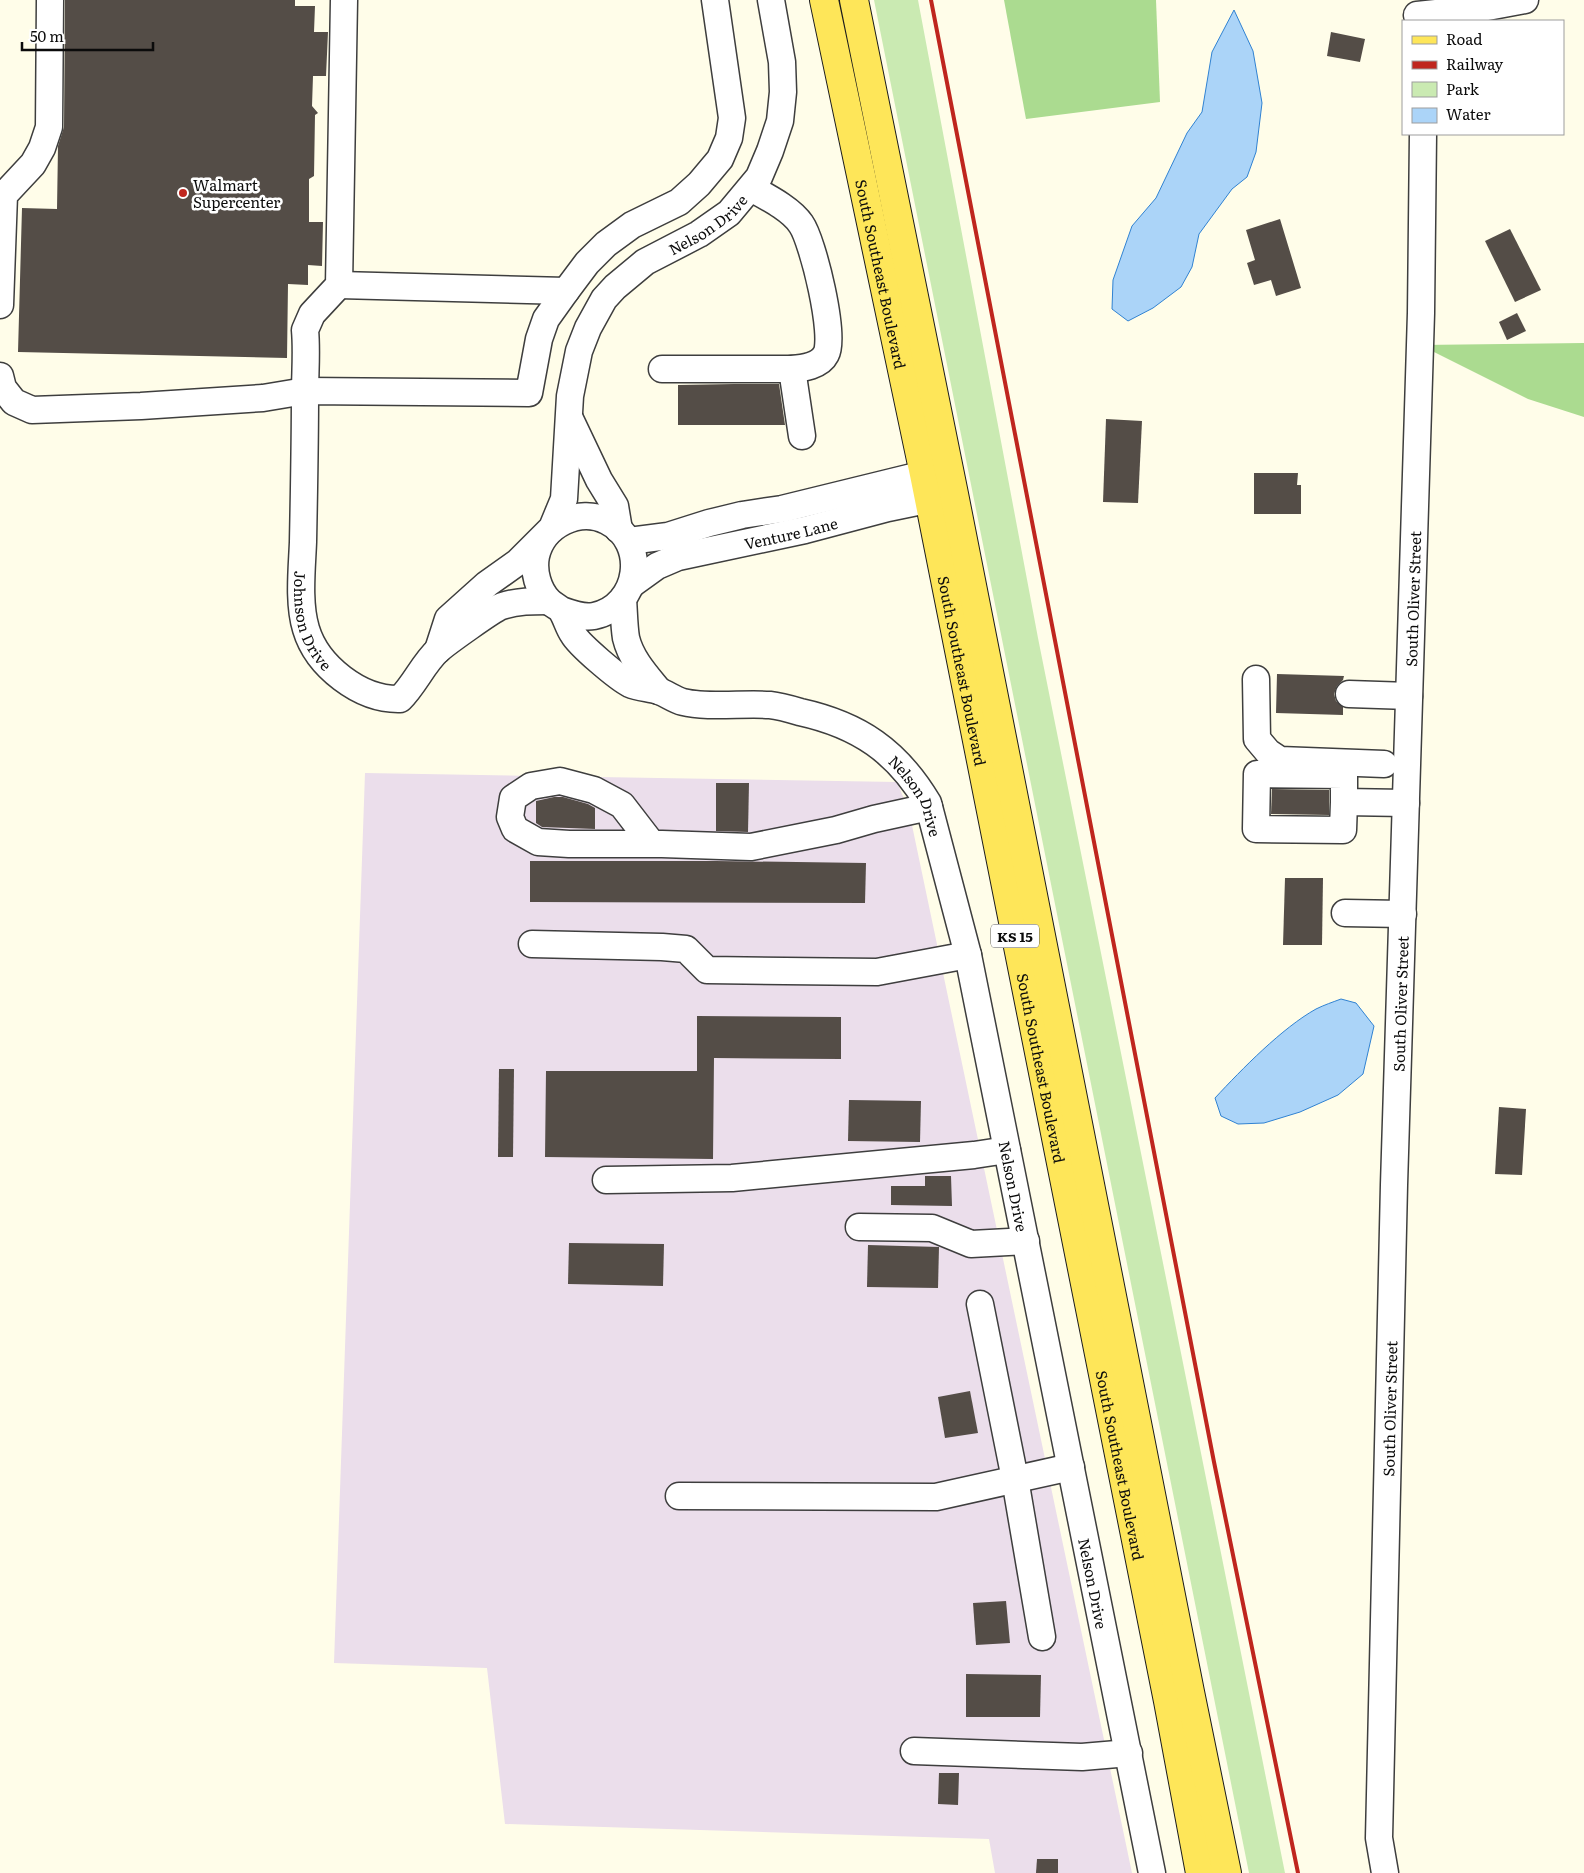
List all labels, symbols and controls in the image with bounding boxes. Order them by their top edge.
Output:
scale bar [22,20,154,52]
legend [1402,20,1564,135]
text: 50 m [30,24,64,47]
text: Road [1446,27,1482,50]
text: Railway [1446,52,1504,75]
text: Park [1446,77,1480,100]
text: Water [1446,102,1491,125]
place label: Walmart Supercenter [193,173,280,213]
street label: South Southeast Boulevard [851,177,913,371]
marker: Walmart Supercenter [177,187,189,199]
street label: Nelson Drive [664,189,752,260]
street label: Venture Lane [742,510,840,554]
street label: South Oliver Street [1399,531,1426,667]
street label: Johnson Drive [290,570,338,675]
street label: South Southeast Boulevard [933,574,993,768]
street label: Nelson Drive [884,749,948,839]
road number: KS 15 [991,924,1039,948]
street label: South Oliver Street [1386,936,1413,1072]
street label: South Southeast Boulevard [1012,971,1072,1165]
street label: Nelson Drive [994,1139,1035,1234]
street label: South Oliver Street [1376,1340,1402,1477]
street label: South Southeast Boulevard [1091,1368,1151,1562]
street label: Nelson Drive [1074,1536,1114,1631]

